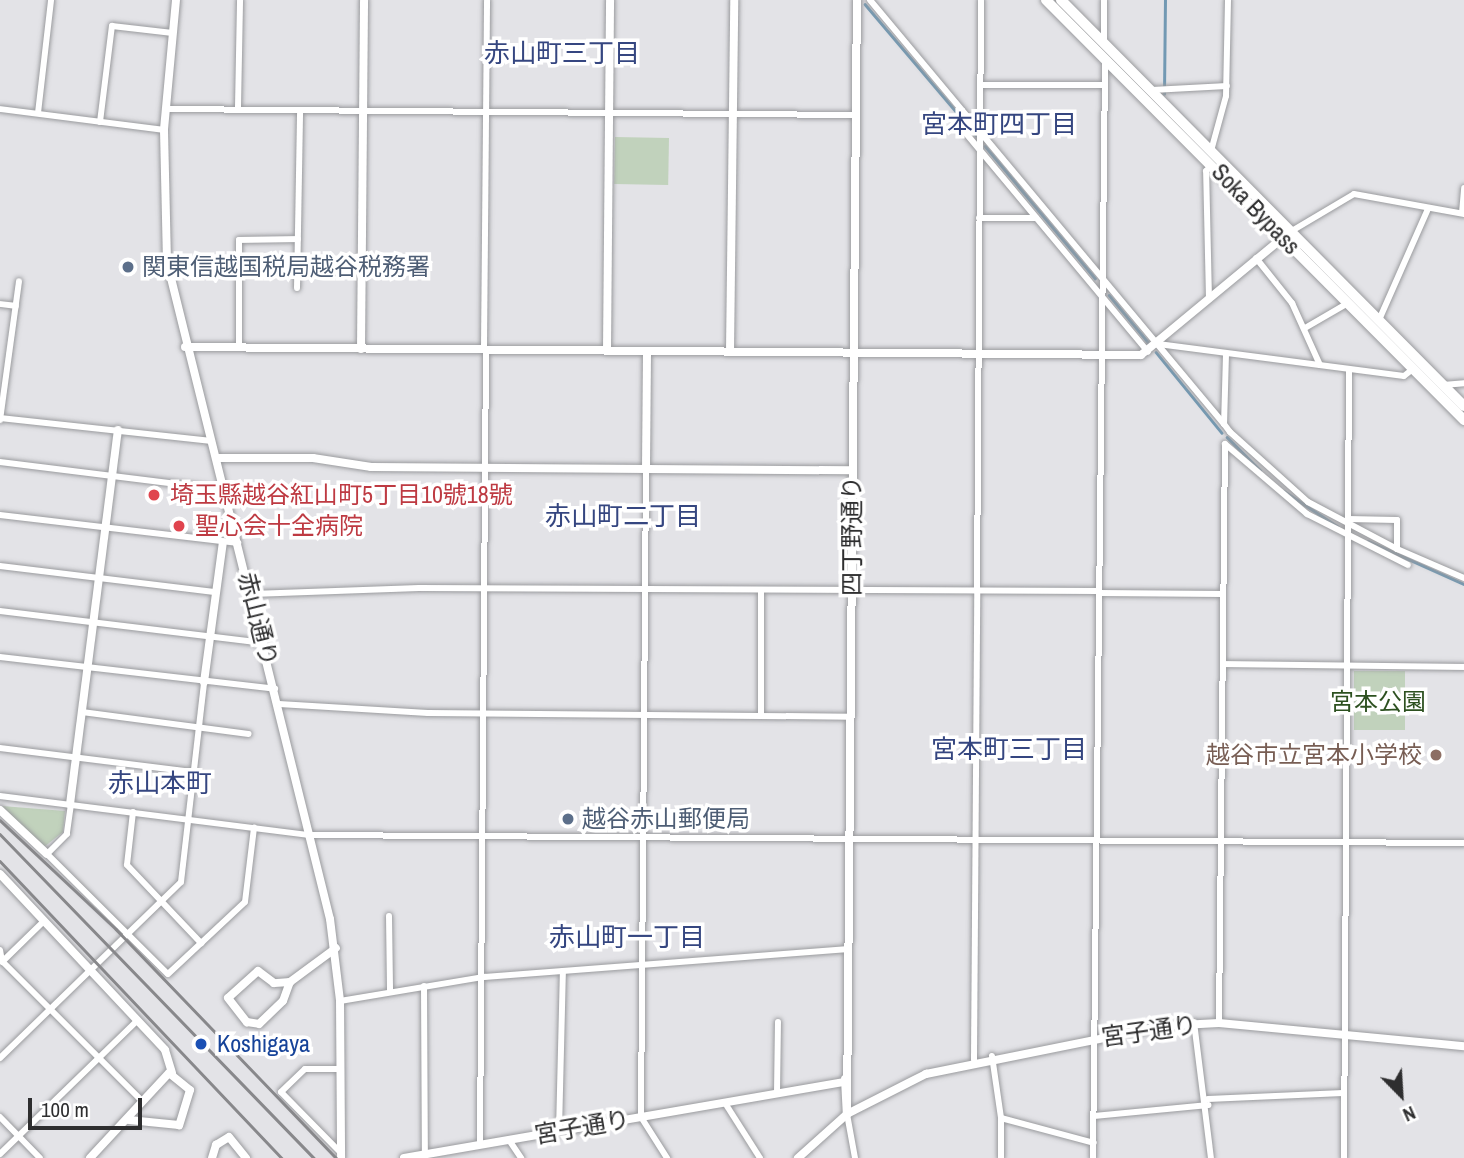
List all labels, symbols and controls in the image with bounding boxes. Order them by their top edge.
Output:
district label: 赤山町三丁目 [484,37,640,69]
district label: 宮本町四丁目 [921,108,1077,140]
street label: Soka Bypass [1206,158,1306,260]
place label: 関東信越国税局越谷税務署 [142,253,430,281]
marker: 関東信越国税局越谷税務署 [120,259,136,275]
street label: 四丁野通り [838,476,866,596]
place label: 埼玉縣越谷紅山町5丁目10號18號 [170,481,513,509]
marker: 埼玉縣越谷紅山町5丁目10號18號 [144,485,164,505]
district label: 赤山町二丁目 [545,500,701,532]
place label: 聖心会十全病院 [195,512,363,540]
marker: 聖心会十全病院 [169,516,189,536]
street label: 赤山通り [232,569,284,669]
park label: 宮本公園 [1330,688,1426,716]
district label: 宮本町三丁目 [931,733,1087,765]
place label: 越谷市立宮本小学校 [1206,741,1422,769]
marker: 越谷市立宮本小学校 [1428,747,1444,763]
district label: 赤山本町 [108,767,212,799]
place label: 越谷赤山郵便局 [582,805,750,833]
marker: 越谷赤山郵便局 [560,811,576,827]
district label: 赤山町一丁目 [549,921,705,953]
street label: 宮子通り [1099,1010,1199,1052]
place label: Koshigaya [217,1030,310,1058]
marker: Koshigaya [191,1034,211,1054]
north arrow [1366,1060,1436,1130]
scale bar [32,1084,145,1128]
text: 100 m [41,1095,89,1124]
text: N [1399,1100,1420,1128]
street label: 宮子通り [532,1104,632,1150]

